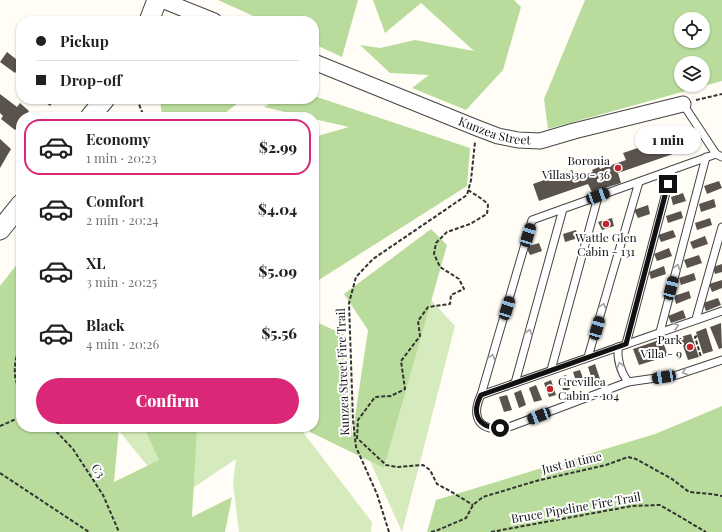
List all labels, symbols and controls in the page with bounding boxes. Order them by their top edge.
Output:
map controls [674,12,710,92]
button: locate [674,12,710,48]
text: Pickup [60,31,109,51]
button: layers [674,56,710,92]
text: Drop-off [60,70,122,90]
street label: Kunzea Street [456,112,532,148]
callout: 1 min [635,126,701,154]
icon: car [38,129,74,165]
text: Economy [86,129,150,149]
text: 1 min [652,131,684,148]
text: $2.99 [259,137,297,157]
text: 1 min · 20:23 [86,149,157,166]
place label: Boronia Villas 30 - 36 [541,152,610,182]
marker: Boronia Villas 30 - 36 [613,163,623,173]
route end [659,175,677,193]
car [585,186,611,206]
icon: car [38,191,74,227]
text: Comfort [86,191,144,211]
text: $4.04 [258,199,297,219]
text: 2 min · 20:24 [86,211,159,228]
marker: Wattle Glen Cabin - 131 [601,219,611,229]
car [519,222,537,248]
place label: Wattle Glen Cabin - 131 [574,229,637,259]
icon: car [38,253,74,289]
text: XL [86,253,106,273]
text: $5.09 [258,261,297,281]
one-way arrow [672,263,681,270]
text: 3 min · 20:25 [86,273,157,290]
car [662,275,680,301]
car [498,295,516,321]
one-way arrow [598,303,607,310]
street label: Kunzea Street Fire Trail [332,307,352,436]
icon: car [38,315,74,351]
text: Black [86,315,125,335]
car [588,315,606,341]
one-way arrow [673,322,680,331]
text: $5.56 [261,323,297,343]
one-way arrow [525,328,533,335]
place label: Park Villa - 9 [639,331,682,361]
text: 4 min · 20:26 [86,335,159,352]
marker: Park Villa - 9 [685,342,695,352]
one-way arrow [487,354,496,361]
one-way arrow [616,362,624,369]
one-way arrow [682,367,689,376]
car [651,369,677,385]
place label: Grevillea Cabin - 104 [558,373,619,403]
button: Confirm [36,378,299,424]
marker: Grevillea Cabin - 104 [545,384,555,394]
car [526,406,552,426]
route start [491,419,509,437]
street label: Just in time [539,447,603,477]
street label: C3 [88,460,109,481]
street label: Bruce Pipeline Fire Trail [510,488,642,526]

